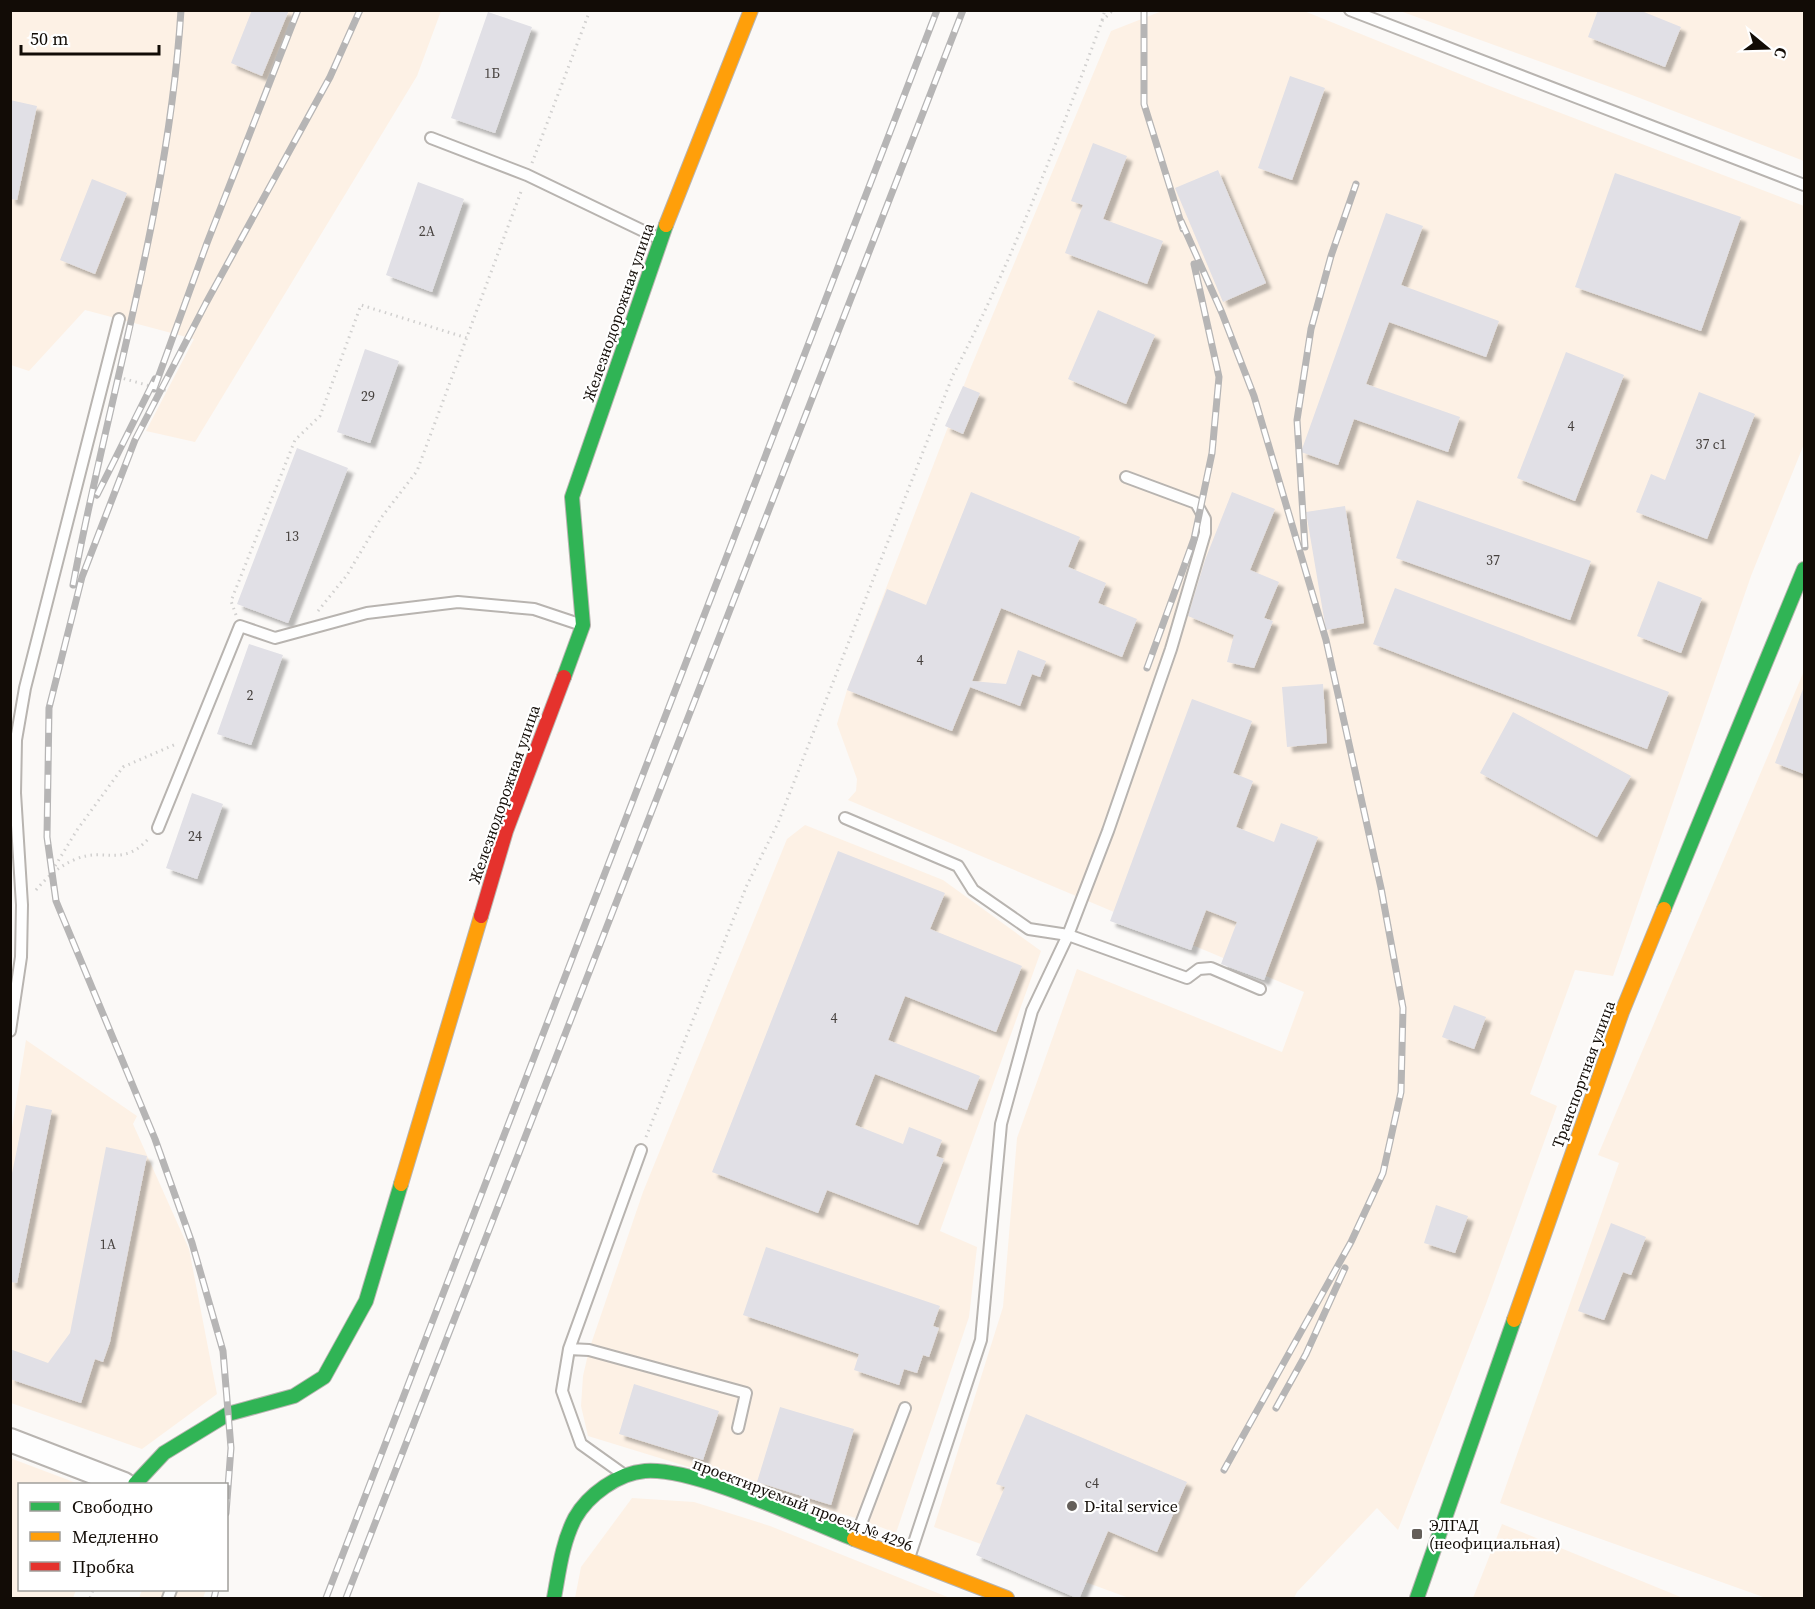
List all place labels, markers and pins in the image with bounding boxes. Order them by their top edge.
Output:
place label: D-ital service [1084,1495,1178,1517]
marker: D-ital service [1065,1499,1079,1513]
place label: ЭЛГАД (неофициальная) [1429,1514,1561,1554]
marker: ЭЛГАД (неофициальная) [1410,1527,1424,1541]

